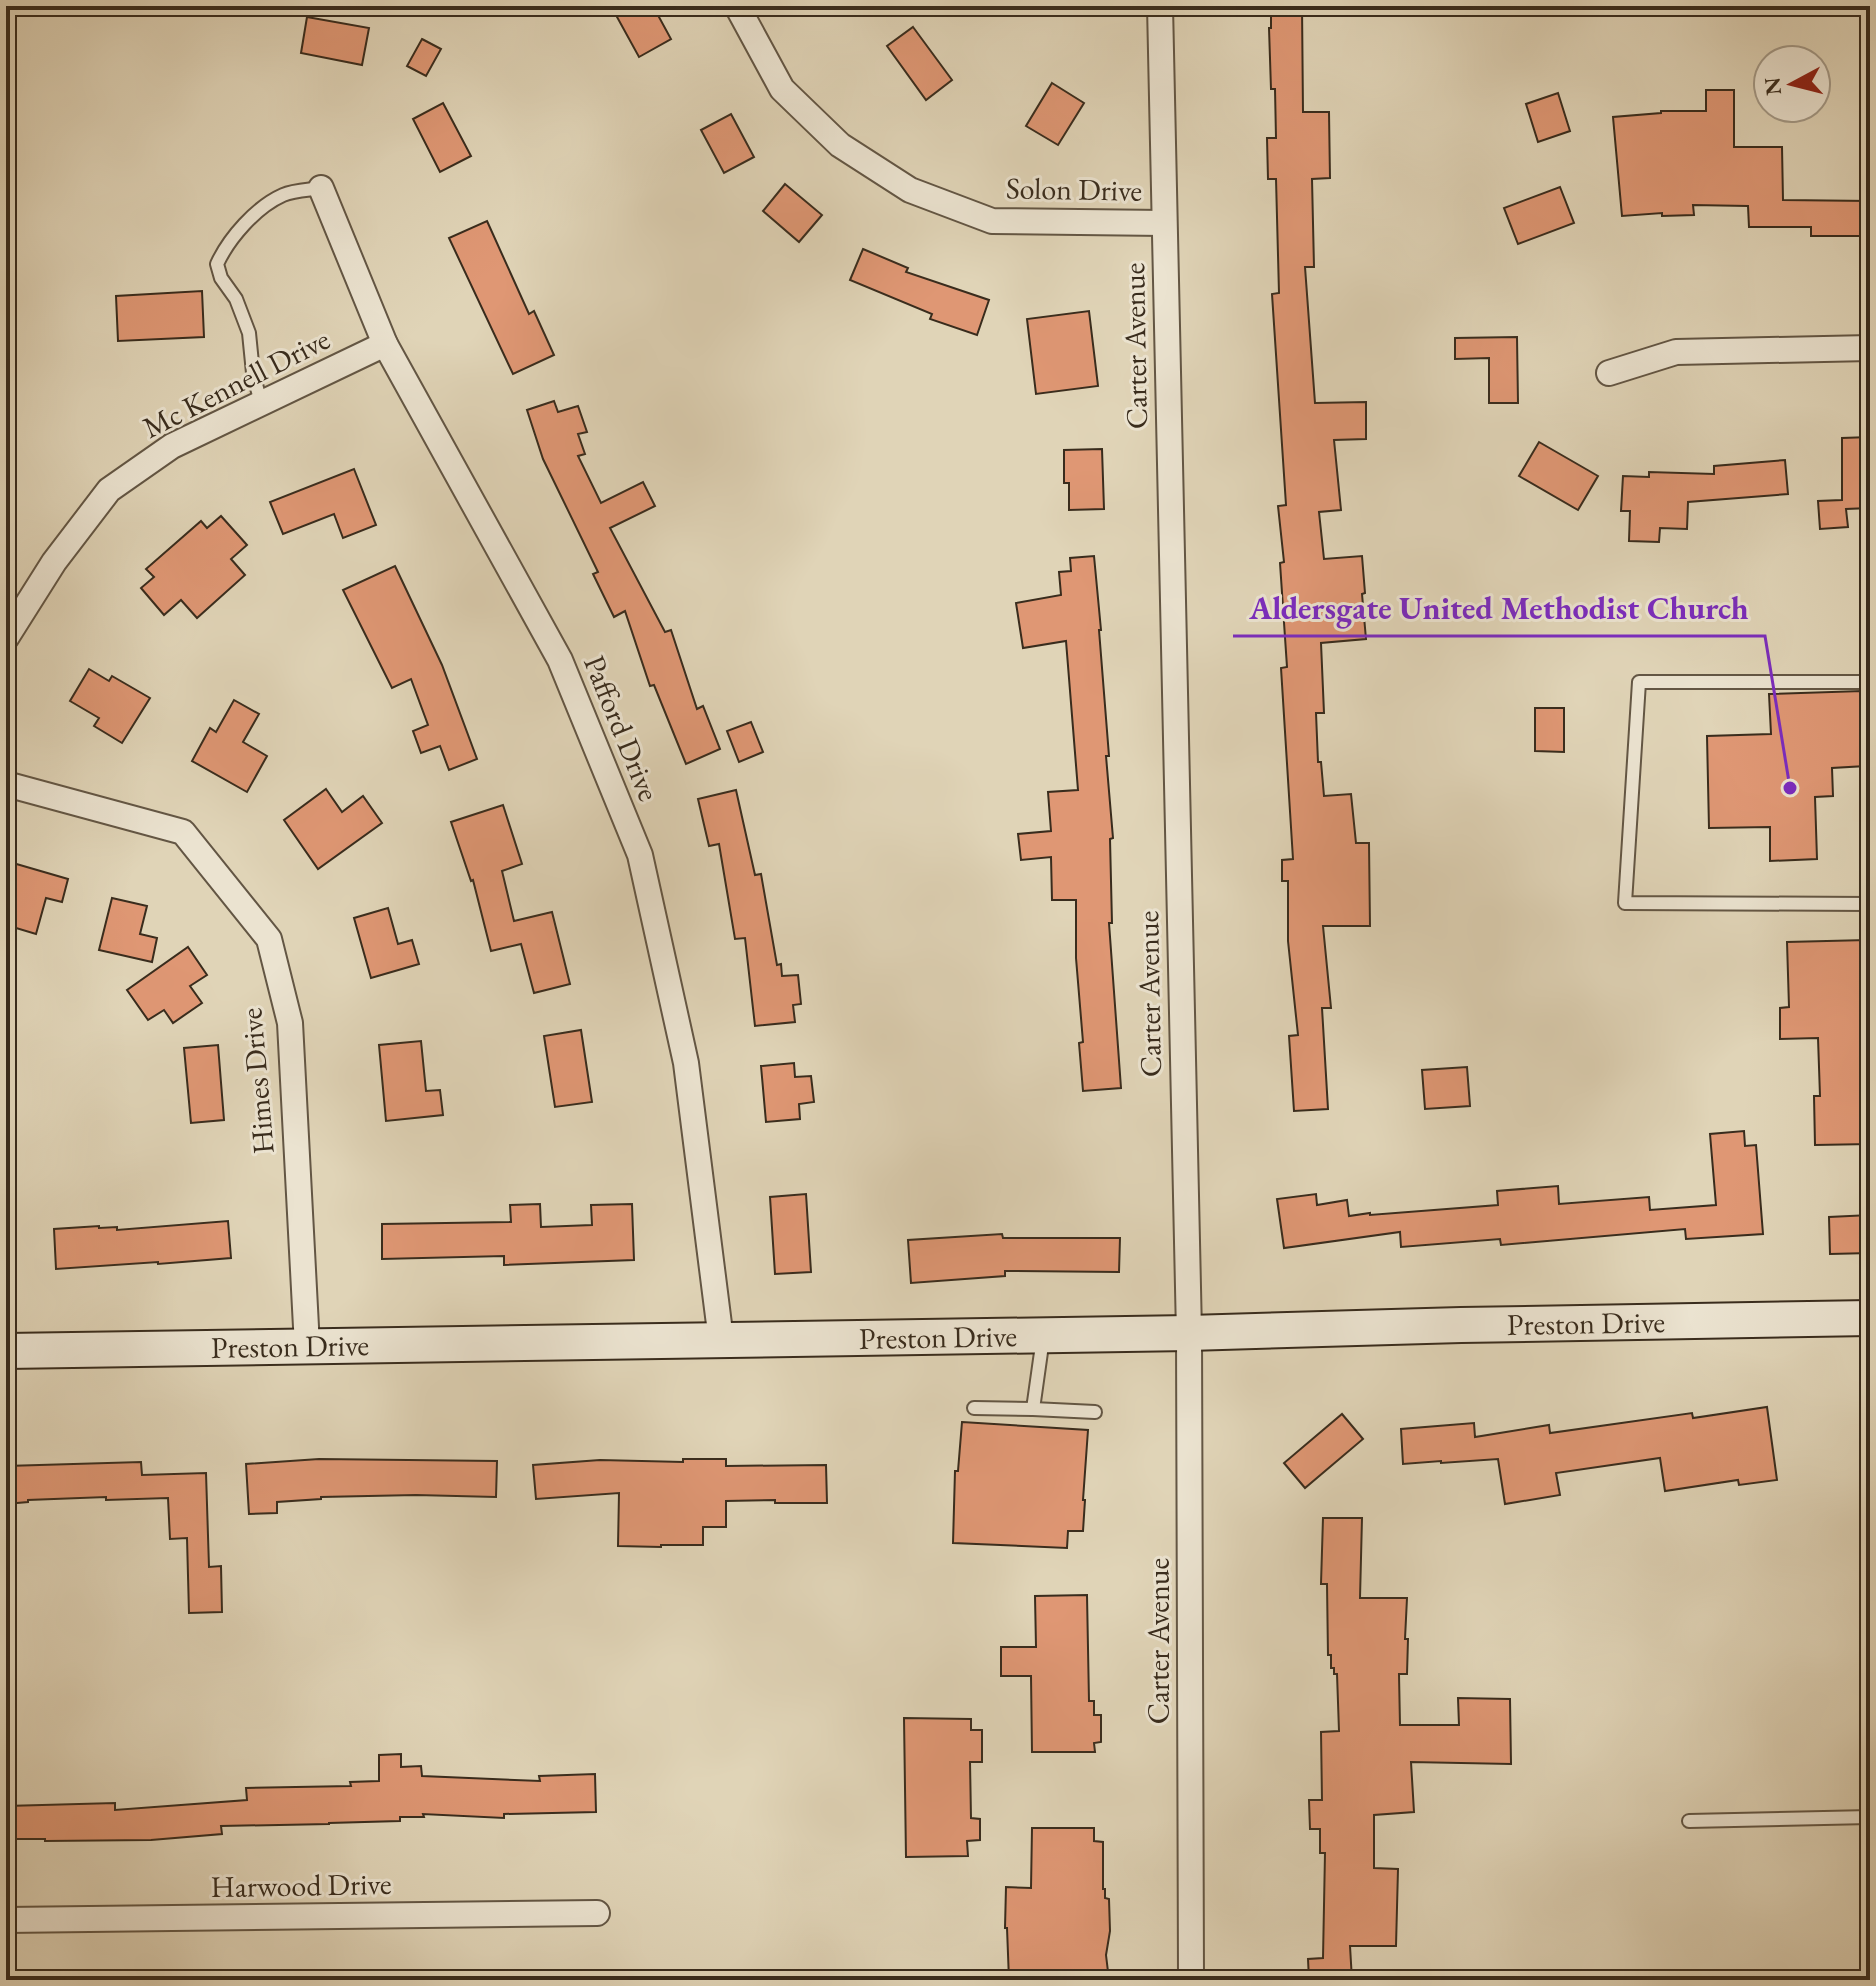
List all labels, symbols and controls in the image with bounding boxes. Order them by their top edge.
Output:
north arrow [1752,44,1832,124]
text: N [1757,76,1788,97]
street label: Solon Drive [1006,168,1142,210]
street label: Carter Avenue [1114,262,1156,430]
street label: Mc Kennell Drive [136,319,336,447]
callout: Aldersgate United Methodist Church [1233,580,1765,636]
text: Aldersgate United Methodist Church [1248,587,1749,629]
street label: Pafford Drive [575,649,669,807]
street label: Carter Avenue [1128,910,1170,1078]
street label: Himes Drive [231,1006,283,1156]
street label: Preston Drive [1507,1302,1665,1344]
street label: Preston Drive [859,1316,1017,1358]
street label: Preston Drive [211,1325,369,1367]
street label: Carter Avenue [1139,1558,1178,1724]
street label: Harwood Drive [210,1864,392,1906]

